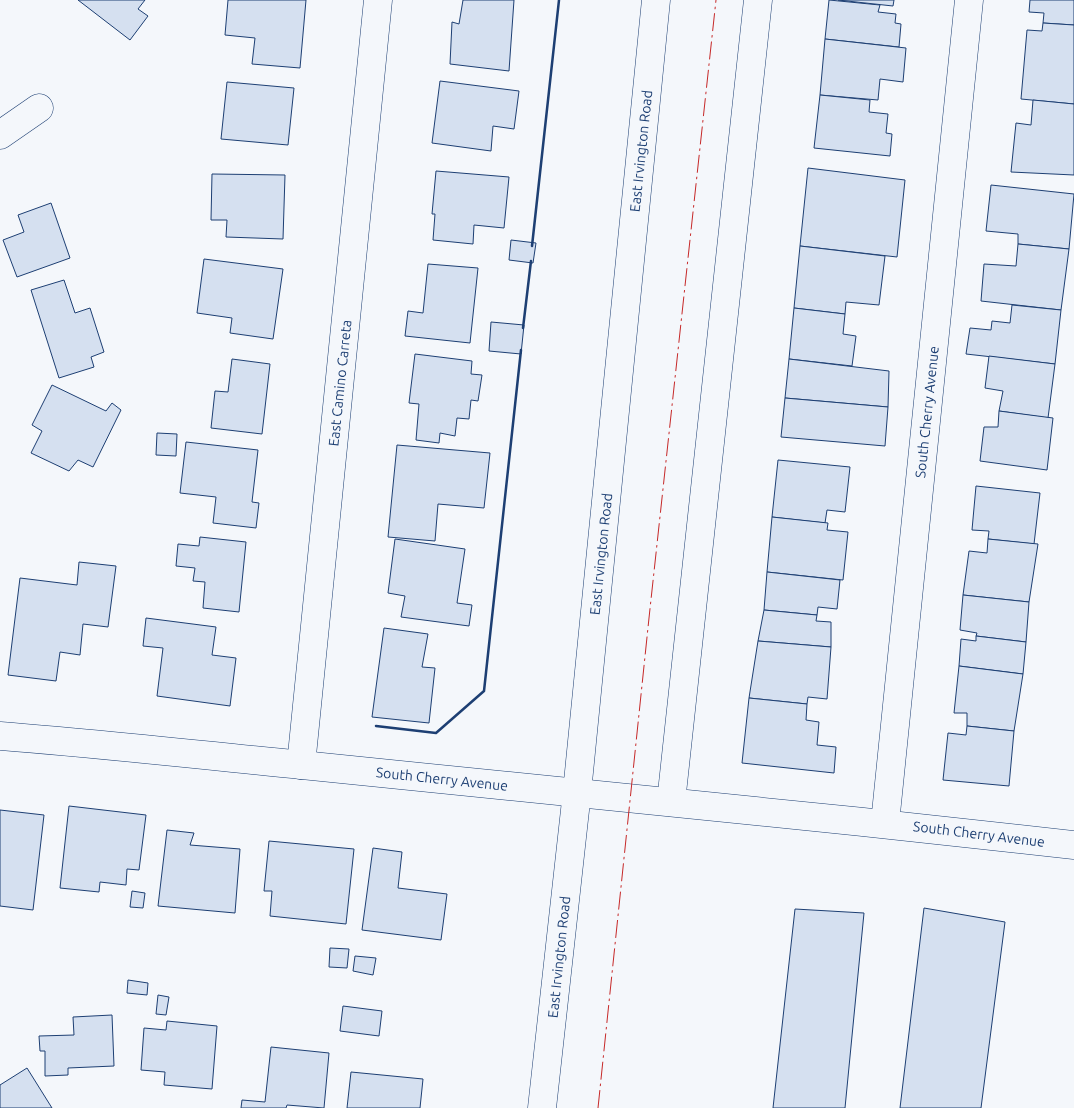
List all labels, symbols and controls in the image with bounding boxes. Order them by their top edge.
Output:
street label: East Irvington Road [627,89,655,213]
street label: East Camino Carreta [325,319,355,447]
street label: South Cherry Avenue [912,345,942,479]
street label: East Irvington Road [587,492,615,616]
street label: South Cherry Avenue [375,764,509,794]
street label: South Cherry Avenue [912,818,1046,850]
street label: East Irvington Road [545,895,573,1019]

